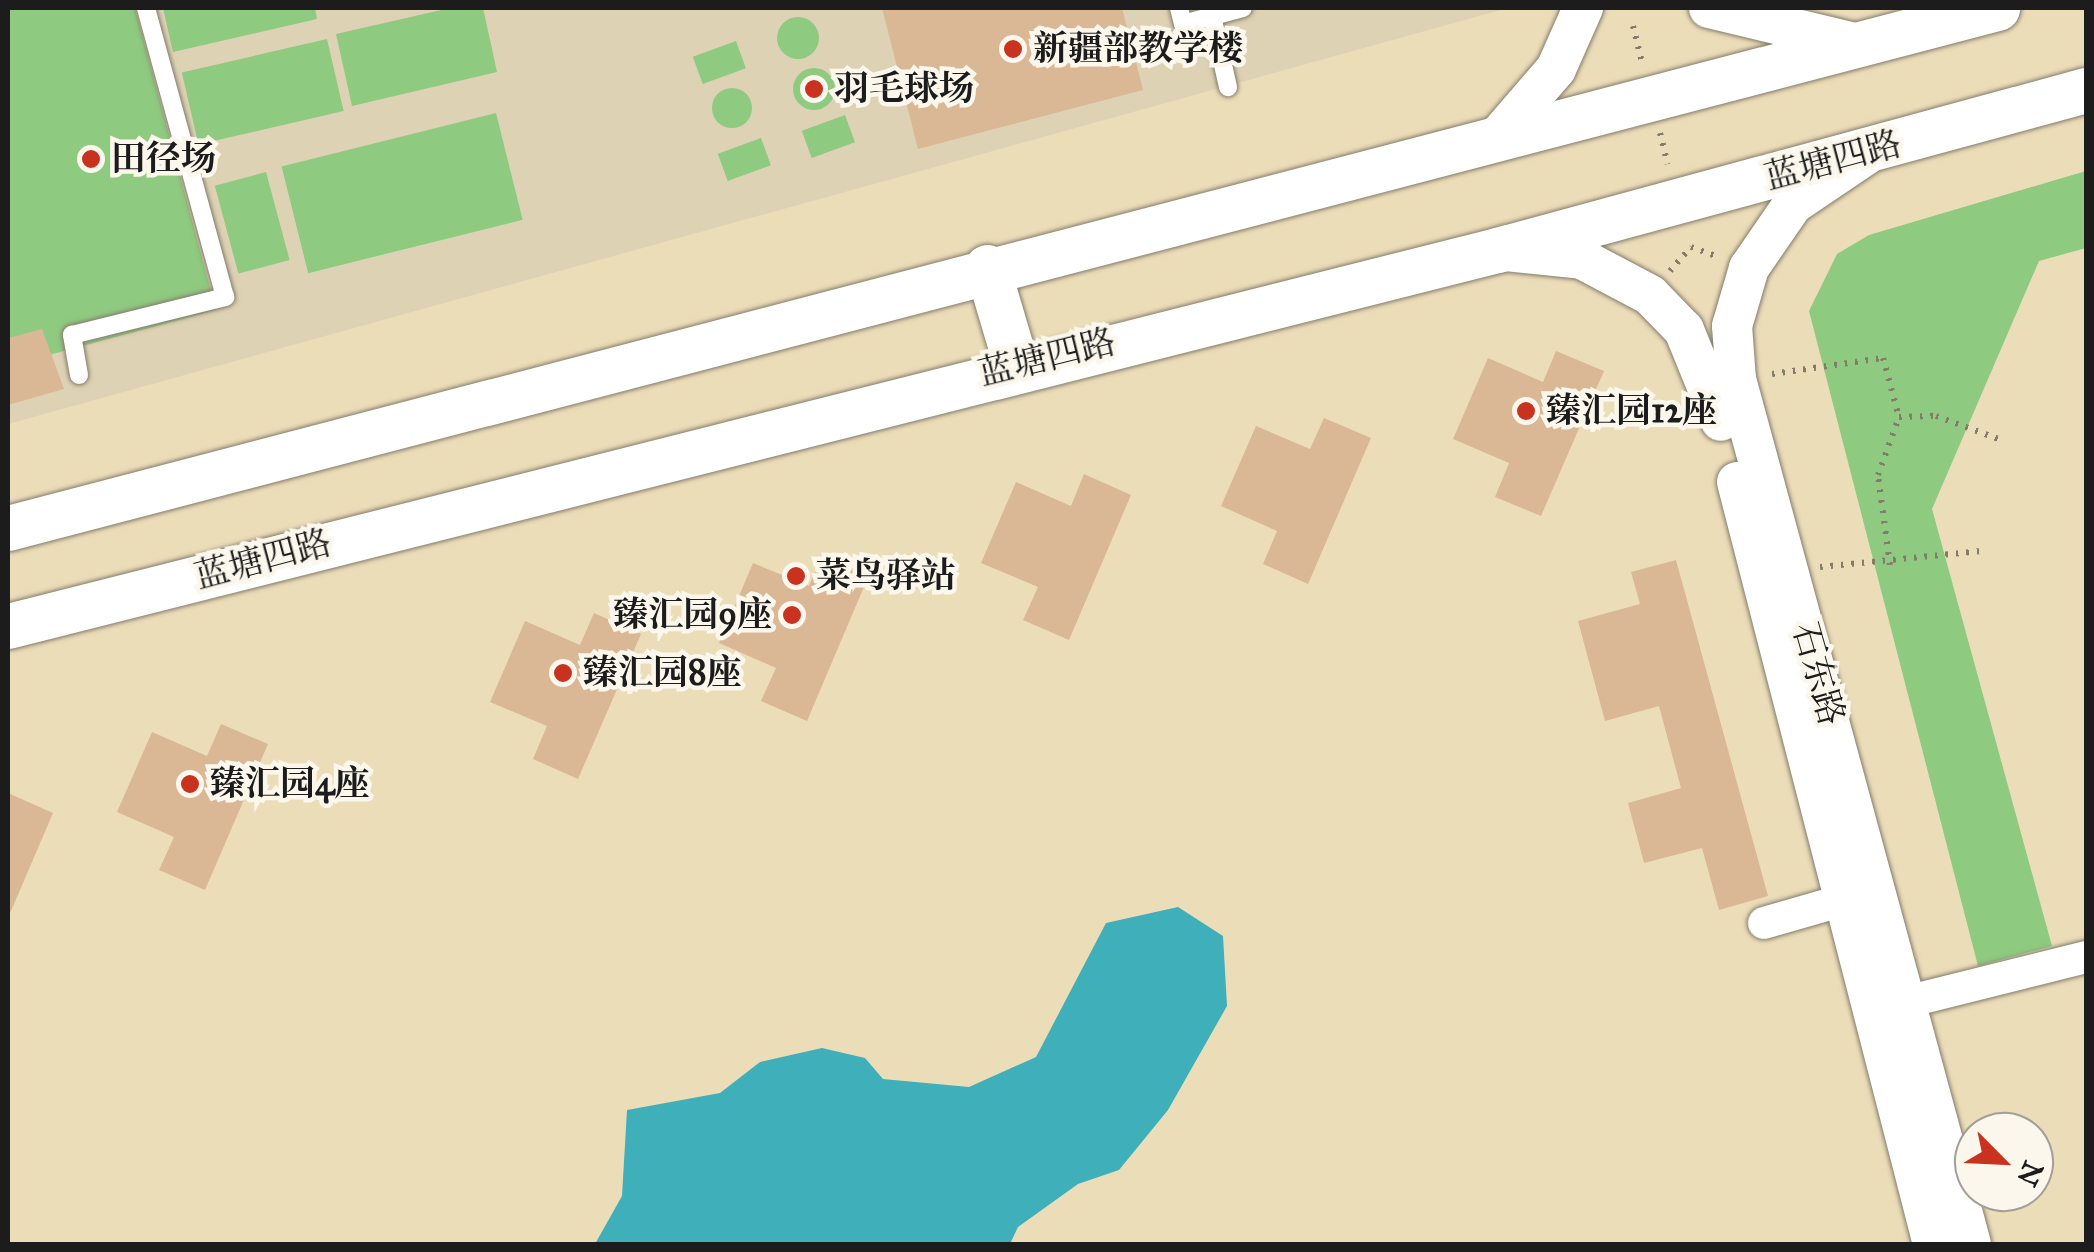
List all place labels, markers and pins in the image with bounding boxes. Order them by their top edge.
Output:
place label: 新疆部教学楼 [1033,28,1243,70]
marker: 新疆部教学楼 [1002,38,1024,60]
place label: 羽毛球场 [834,68,974,110]
marker: 羽毛球场 [803,78,825,100]
place label: 田径场 [111,138,216,180]
marker: 田径场 [80,148,102,170]
place label: 臻汇园12座 [1546,390,1717,432]
marker: 臻汇园12座 [1515,400,1537,422]
place label: 菜鸟驿站 [816,555,956,597]
marker: 菜鸟驿站 [785,565,807,587]
place label: 臻汇园9座 [613,594,772,636]
marker: 臻汇园9座 [781,604,803,626]
place label: 臻汇园8座 [583,652,742,694]
marker: 臻汇园8座 [552,662,574,684]
place label: 臻汇园4座 [210,763,369,805]
marker: 臻汇园4座 [179,773,201,795]

